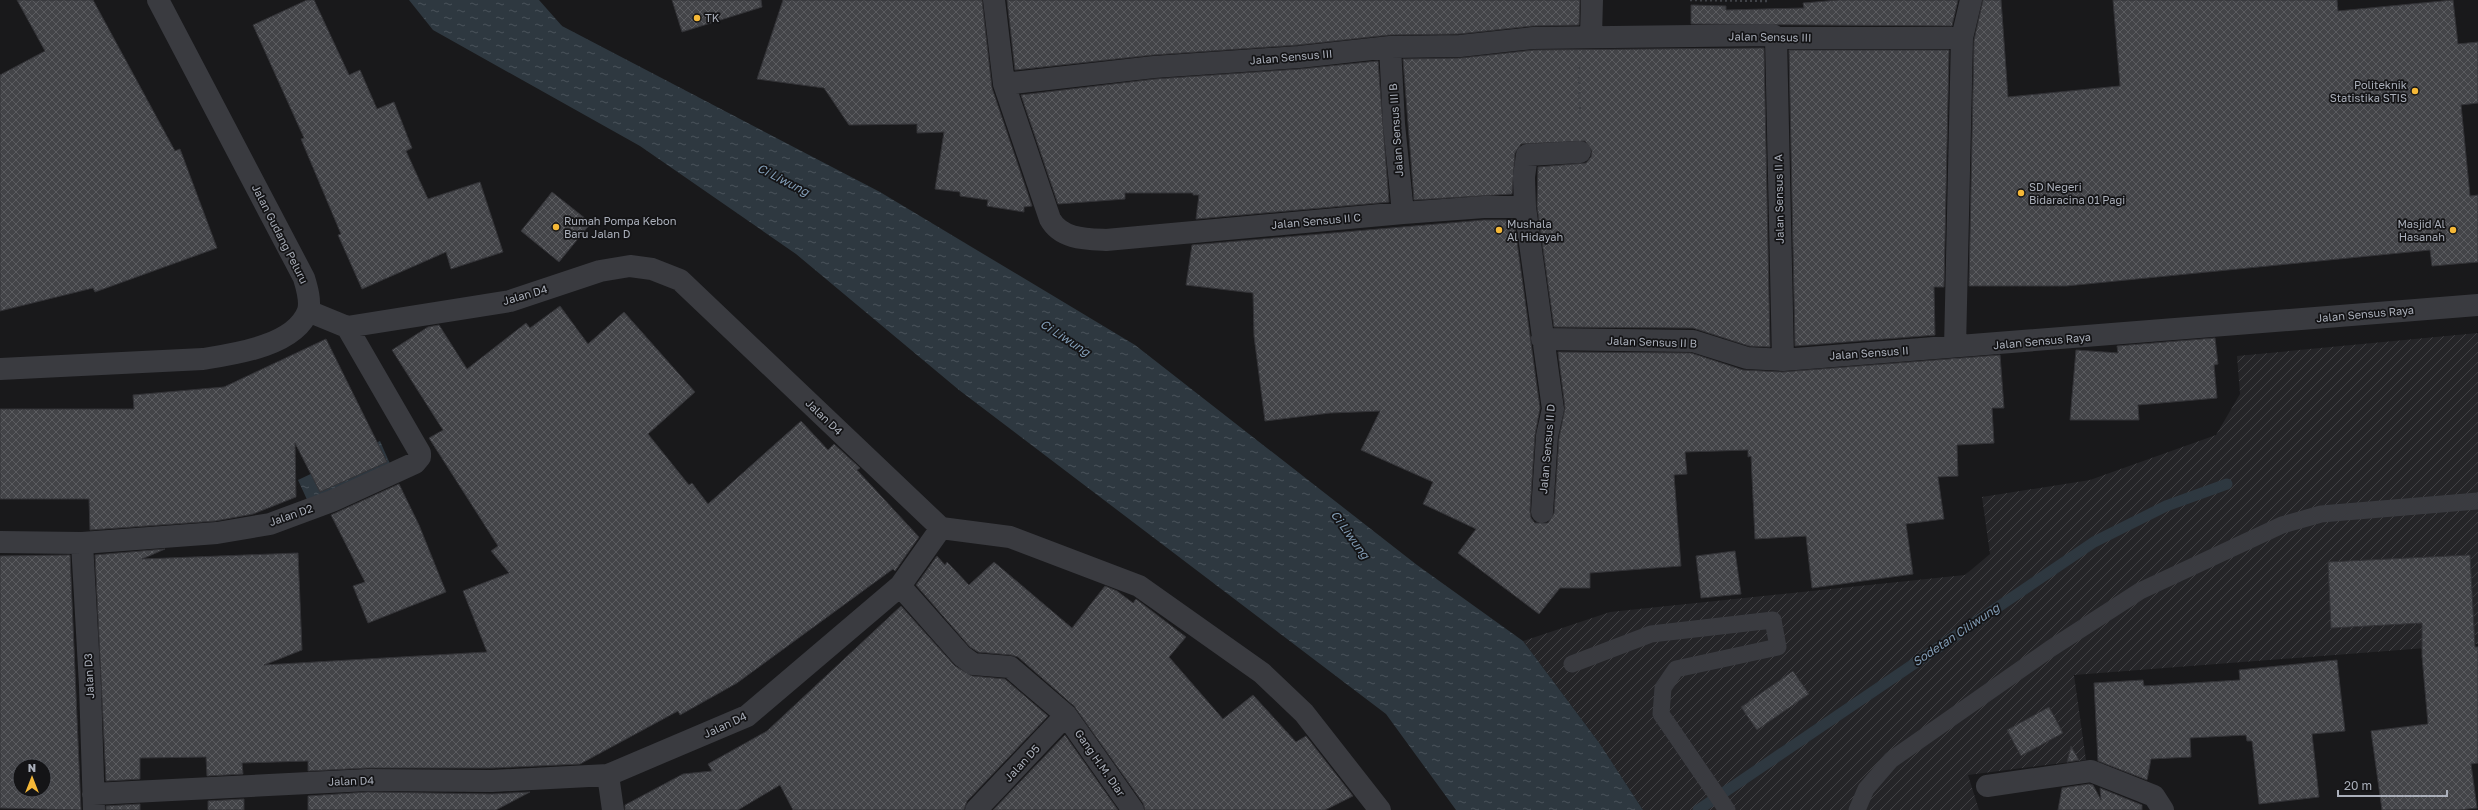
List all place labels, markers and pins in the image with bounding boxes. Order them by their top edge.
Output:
place label: TK [705,11,720,24]
marker: TK [692,13,702,23]
place label: Politeknik Statistika STIS [2330,78,2407,104]
marker: Politeknik Statistika STIS [2410,86,2420,96]
place label: SD Negeri Bidaracina 01 Pagi [2029,180,2125,206]
marker: SD Negeri Bidaracina 01 Pagi [2016,188,2026,198]
place label: Rumah Pompa Kebon Baru Jalan D [564,214,676,240]
place label: Mushala Al Hidayah [1507,217,1563,243]
place label: Masjid Al Hasanah [2397,217,2445,243]
marker: Rumah Pompa Kebon Baru Jalan D [551,222,561,232]
marker: Mushala Al Hidayah [1494,225,1504,235]
marker: Masjid Al Hasanah [2448,225,2458,235]

